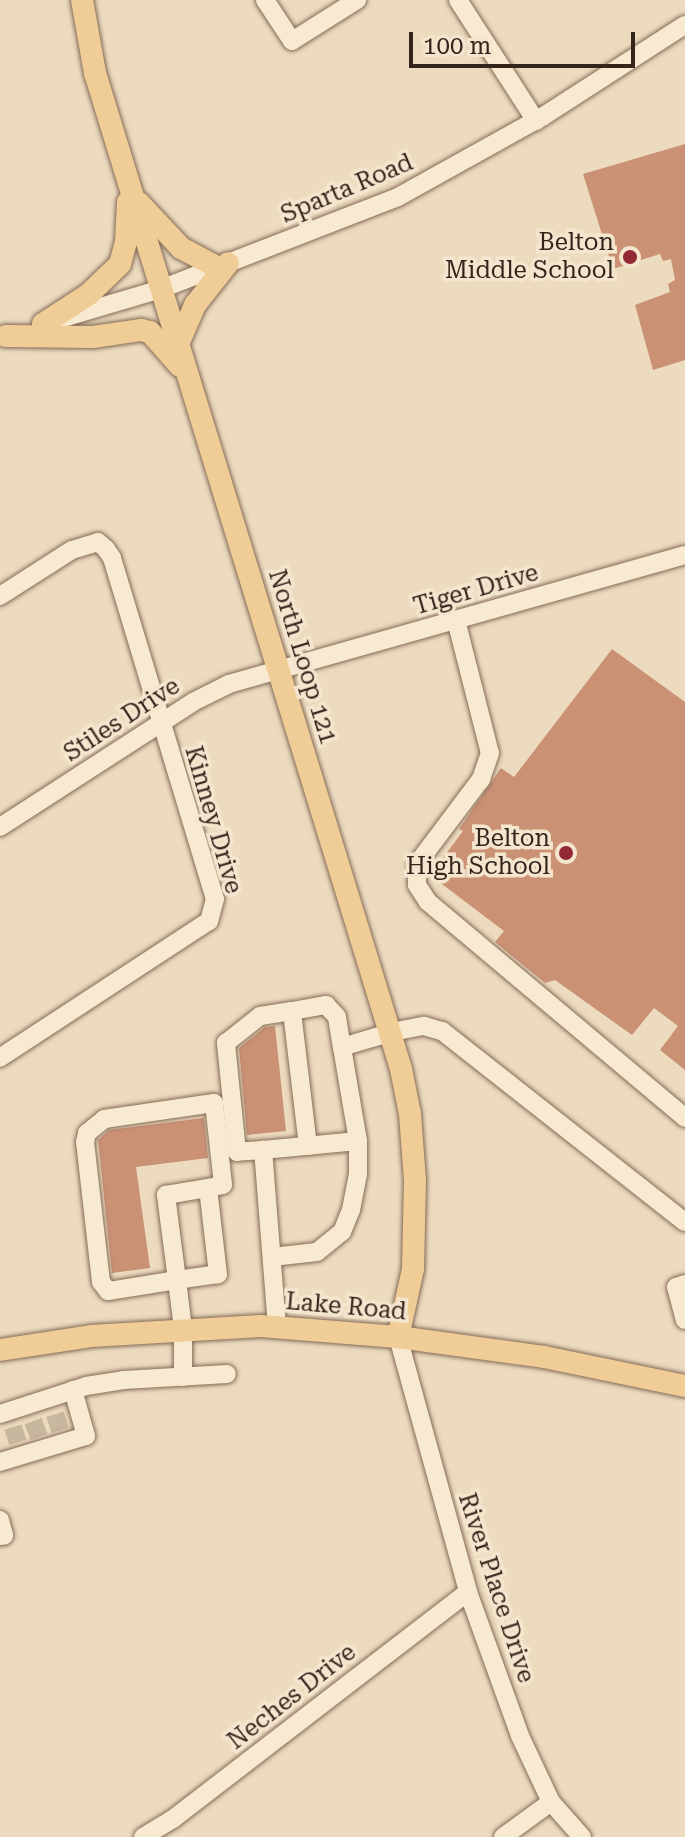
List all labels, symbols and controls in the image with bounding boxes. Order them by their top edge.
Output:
scale bar [413,16,639,66]
text: 100 m [423,32,491,60]
street label: Sparta Road [277,148,417,230]
place label: Belton Middle School [445,229,614,285]
marker: Belton Middle School [621,248,639,266]
street label: Tiger Drive [410,558,542,622]
street label: North Loop 121 [262,566,342,748]
street label: Stiles Drive [59,672,185,768]
street label: Kinney Drive [178,743,248,897]
place label: Belton High School [406,825,550,881]
marker: Belton High School [557,844,575,862]
street label: Lake Road [285,1287,407,1327]
street label: River Place Drive [452,1490,540,1686]
street label: Neches Drive [222,1638,362,1756]

